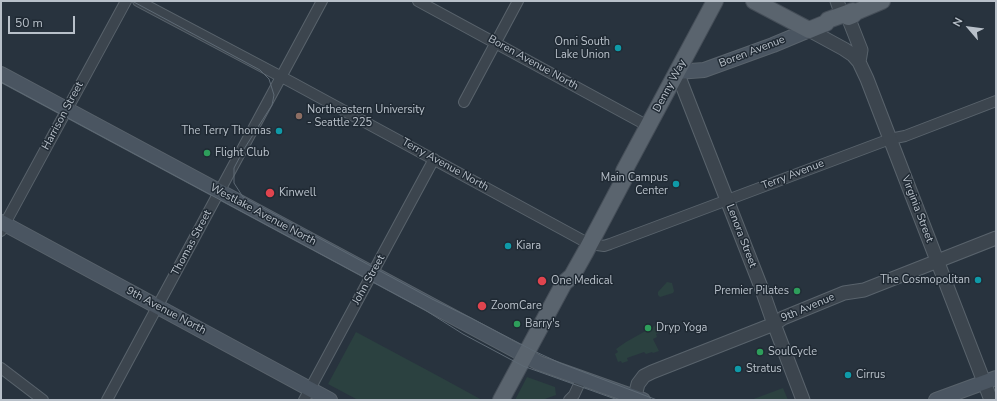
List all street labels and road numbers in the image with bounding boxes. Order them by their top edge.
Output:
street label: Boren Avenue North [486,33,580,93]
street label: Boren Avenue [717,33,787,71]
street label: Denny Way [651,57,689,115]
street label: Harrison Street [40,80,86,152]
street label: Terry Avenue North [399,136,491,194]
street label: Terry Avenue [760,157,826,193]
street label: Virginia Street [898,174,936,244]
street label: Westlake Avenue North [208,181,318,249]
street label: Lenora Street [723,203,759,269]
street label: Thomas Street [169,208,215,278]
street label: John Street [350,253,388,307]
street label: 9th Avenue North [124,284,208,338]
street label: 9th Avenue [779,291,837,325]

